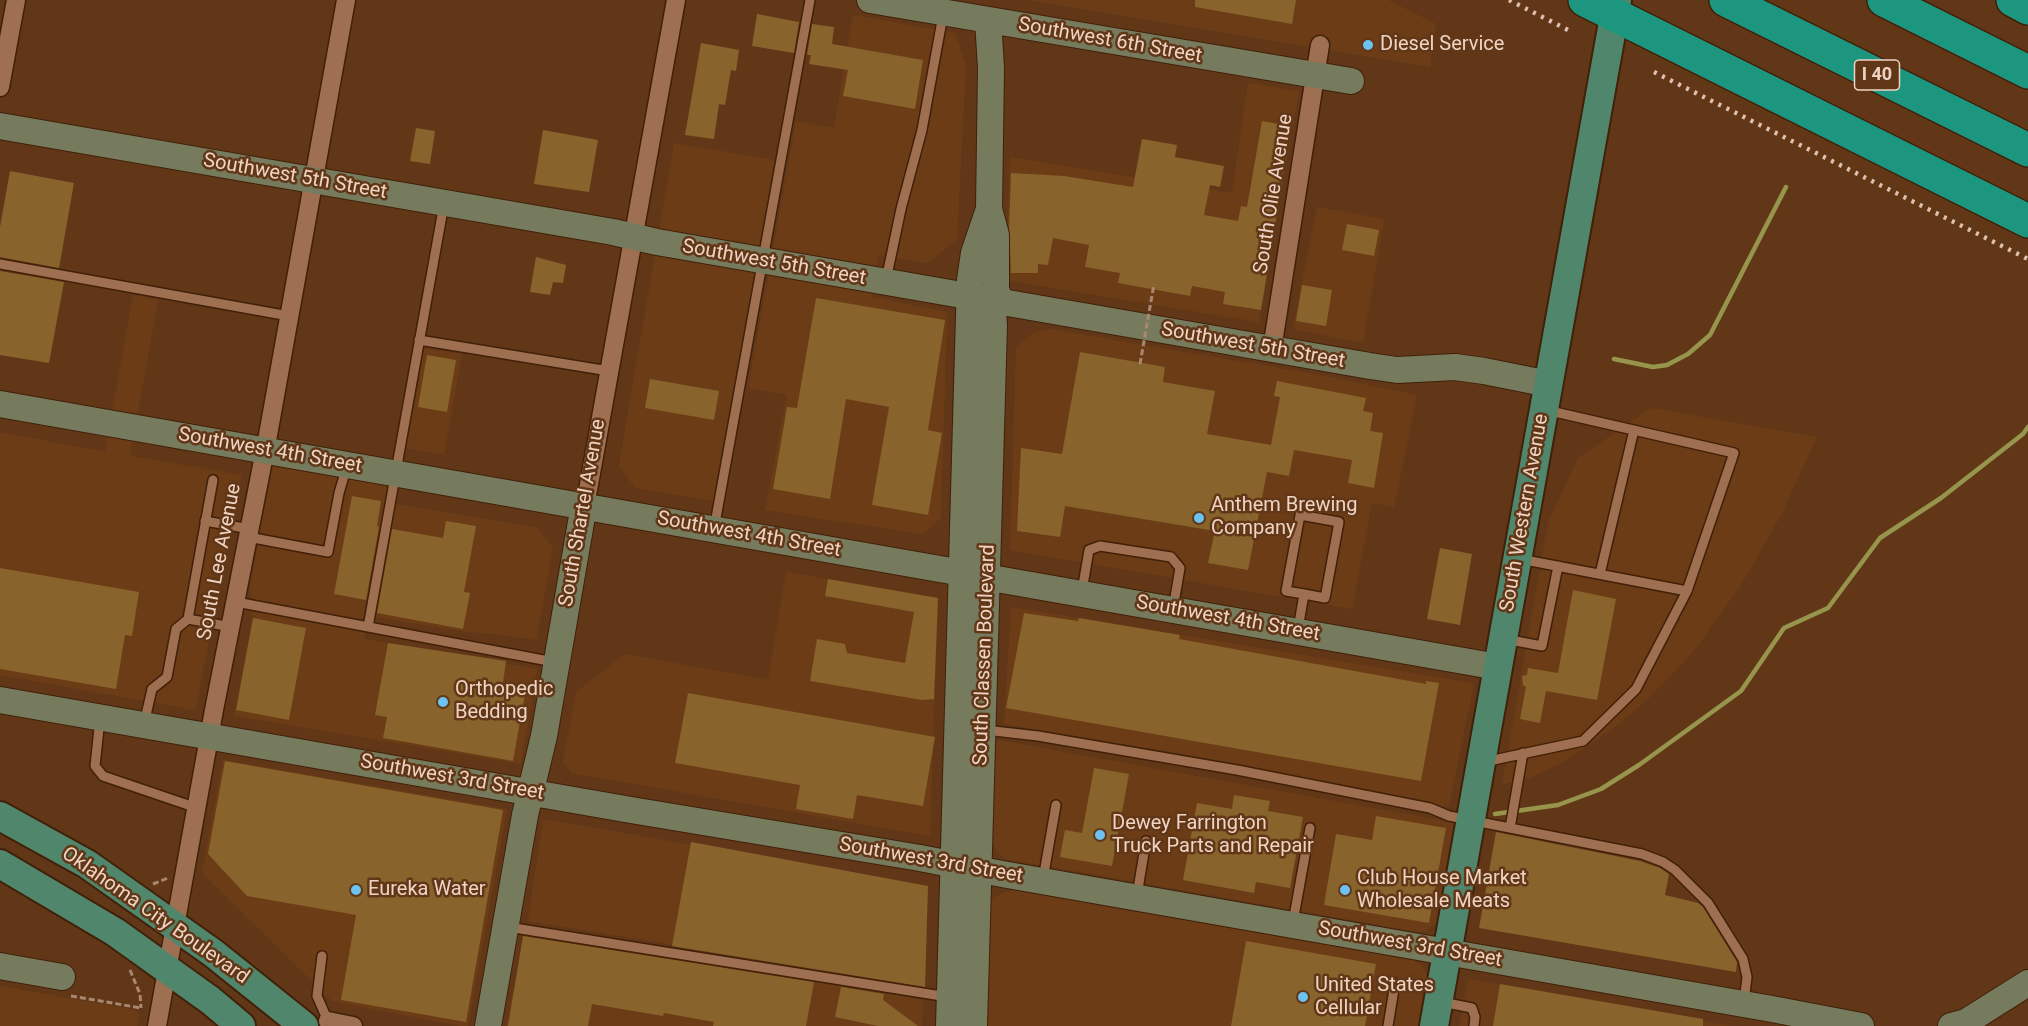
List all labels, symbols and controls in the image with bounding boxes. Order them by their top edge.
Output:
street label: Southwest 6th Street [1016,13,1204,69]
place label: Diesel Service [1380,33,1504,57]
marker: Diesel Service [1361,38,1375,52]
road number: I 40 [1854,60,1900,90]
street label: South Olie Avenue [1250,112,1298,276]
street label: Southwest 5th Street [201,149,389,205]
street label: Southwest 5th Street [680,235,868,291]
street label: Southwest 5th Street [1159,318,1347,374]
street label: South Western Avenue [1496,412,1554,614]
street label: South Shartel Avenue [555,417,611,609]
street label: Southwest 4th Street [176,423,364,479]
street label: South Lee Avenue [193,482,247,642]
place label: Anthem Brewing Company [1211,494,1358,541]
street label: Southwest 4th Street [655,507,843,563]
marker: Anthem Brewing Company [1192,511,1206,525]
street label: South Classen Boulevard [969,544,1001,766]
street label: Southwest 4th Street [1134,591,1322,647]
place label: Orthopedic Bedding [455,678,553,725]
marker: Orthopedic Bedding [436,695,450,709]
street label: Southwest 3rd Street [358,750,546,806]
place label: Dewey Farrington Truck Parts and Repair [1112,812,1314,859]
marker: Dewey Farrington Truck Parts and Repair [1093,828,1107,842]
street label: Southwest 3rd Street [837,833,1025,889]
street label: Oklahoma City Boulevard [57,842,253,990]
place label: Club House Market Wholesale Meats [1357,867,1527,914]
place label: Eureka Water [368,878,486,902]
marker: Eureka Water [349,883,363,897]
marker: Club House Market Wholesale Meats [1338,883,1352,897]
street label: Southwest 3rd Street [1316,917,1504,973]
place label: United States Cellular [1315,974,1434,1021]
marker: United States Cellular [1296,990,1310,1004]

